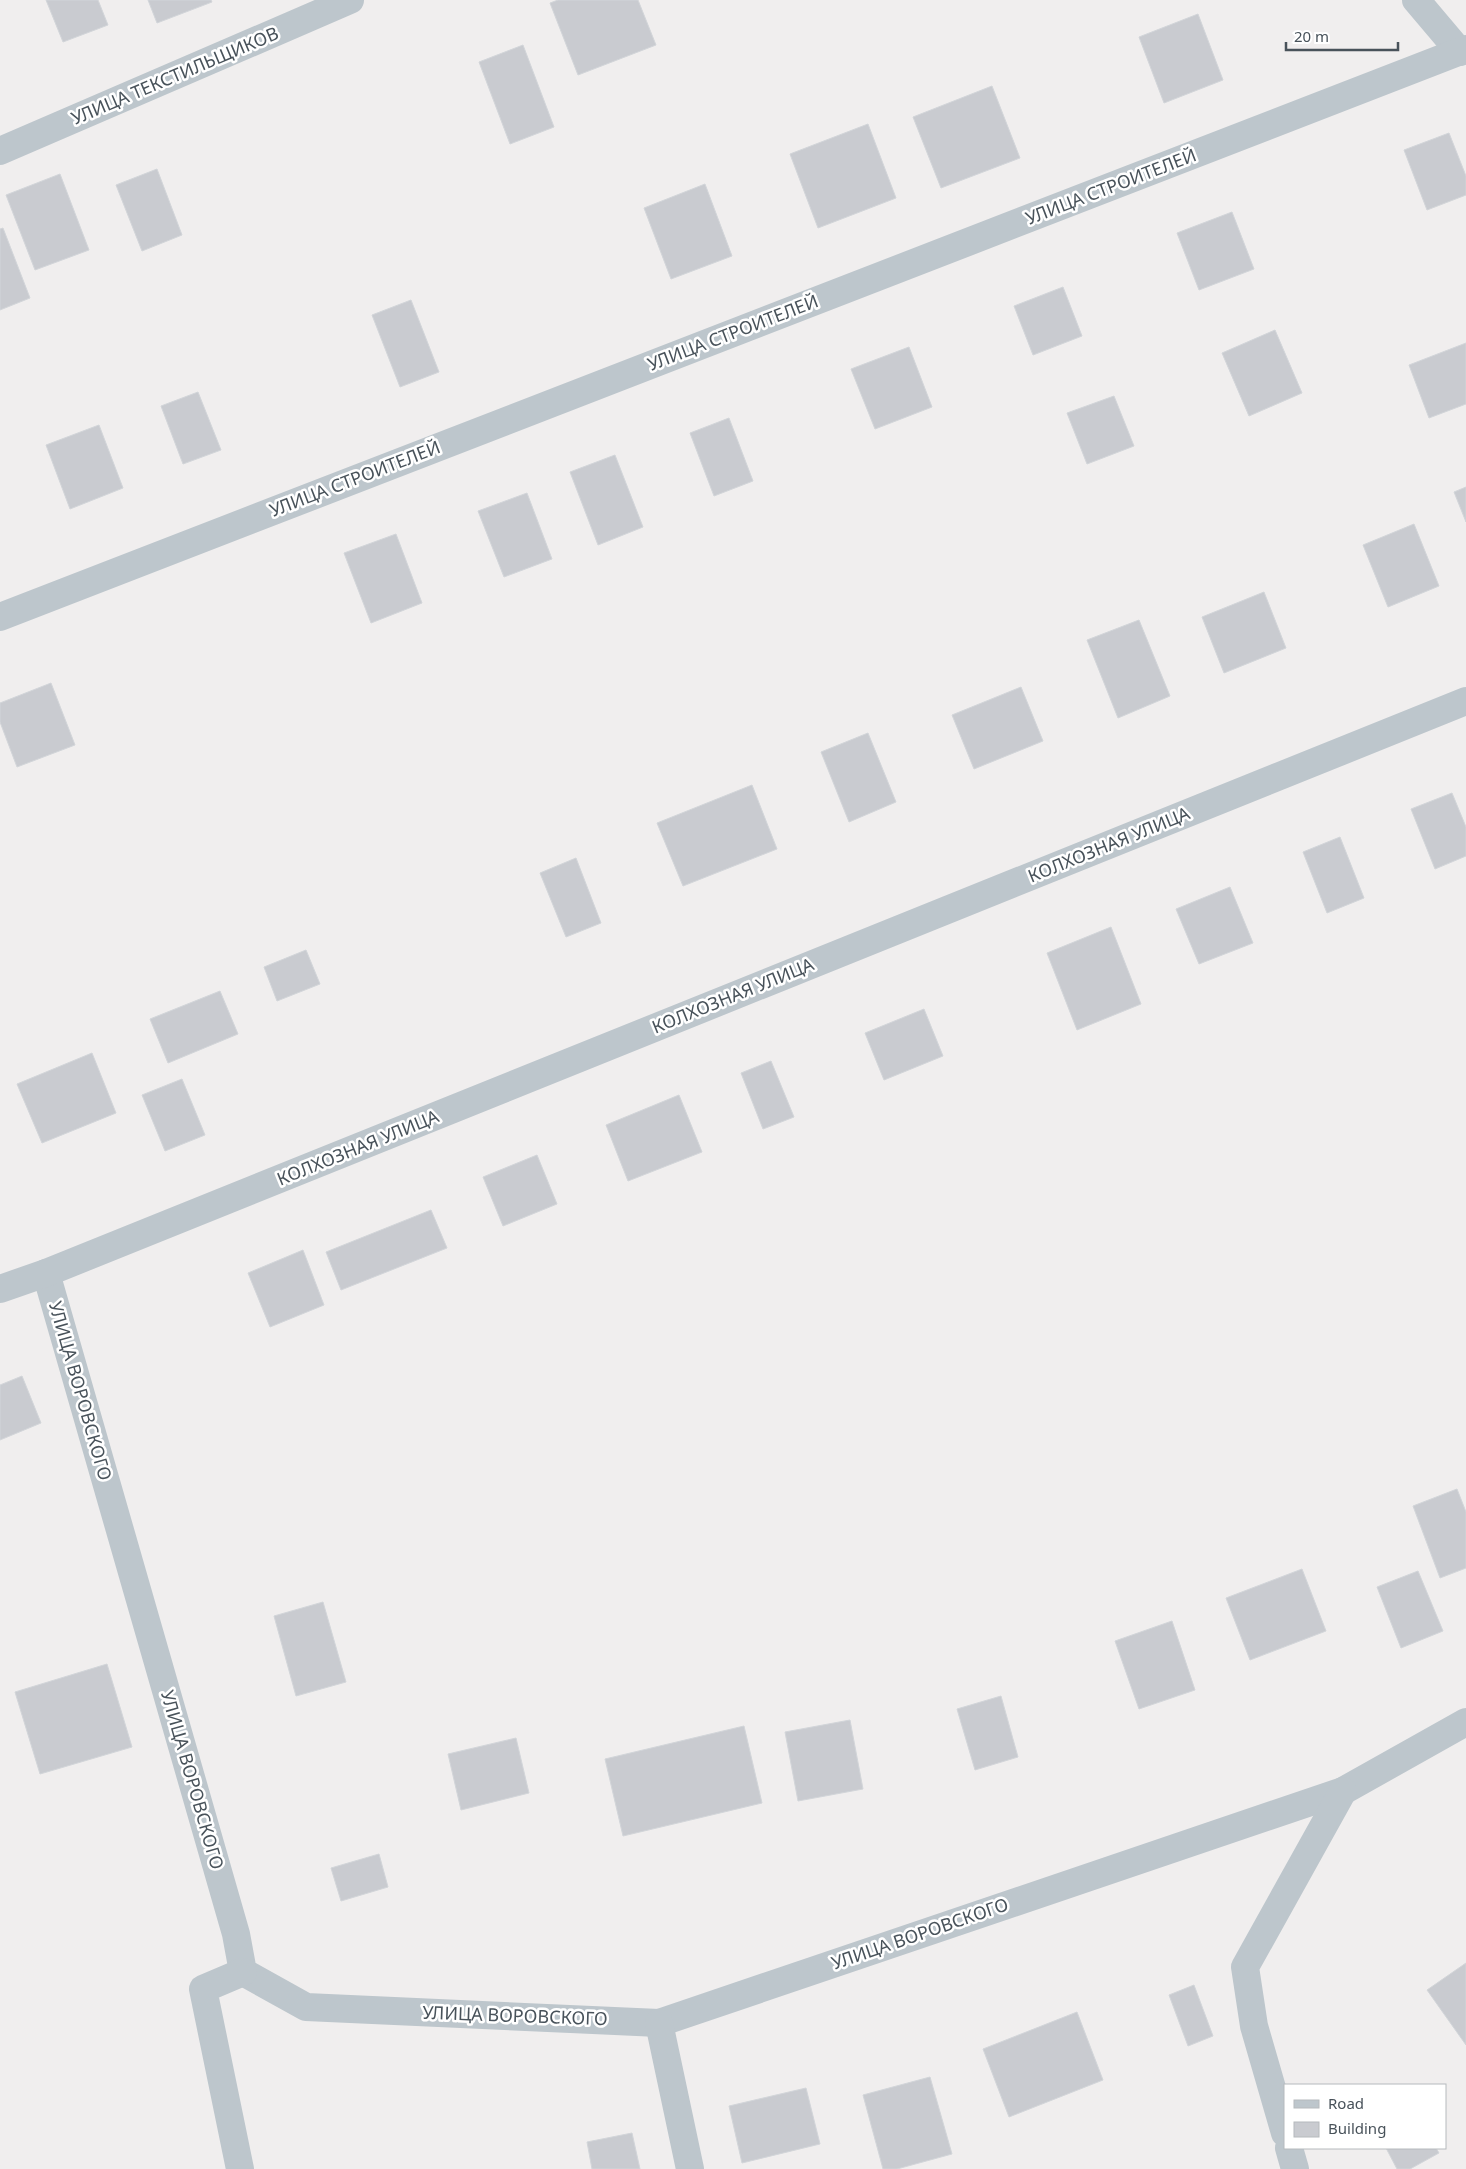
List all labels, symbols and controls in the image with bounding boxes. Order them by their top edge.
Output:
street label: УЛИЦА ТЕКСТИЛЬЩИКОВ [67,20,282,130]
scale bar [1286,20,1398,52]
text: 20 m [1294,26,1329,46]
street label: УЛИЦА СТРОИТЕЛЕЙ [1022,142,1199,230]
street label: УЛИЦА СТРОИТЕЛЕЙ [644,288,821,376]
street label: УЛИЦА СТРОИТЕЛЕЙ [266,434,443,522]
street label: КОЛХОЗНАЯ УЛИЦА [1024,800,1194,888]
street label: КОЛХОЗНАЯ УЛИЦА [648,951,818,1039]
street label: КОЛХОЗНАЯ УЛИЦА [273,1103,443,1191]
street label: УЛИЦА ВОРОВСКОГО [44,1298,118,1483]
street label: УЛИЦА ВОРОВСКОГО [156,1687,230,1872]
street label: УЛИЦА ВОРОВСКОГО [828,1892,1011,1975]
street label: УЛИЦА ВОРОВСКОГО [422,2000,608,2030]
legend [1284,2084,1446,2149]
text: Road [1328,2093,1364,2113]
text: Building [1328,2118,1386,2138]

